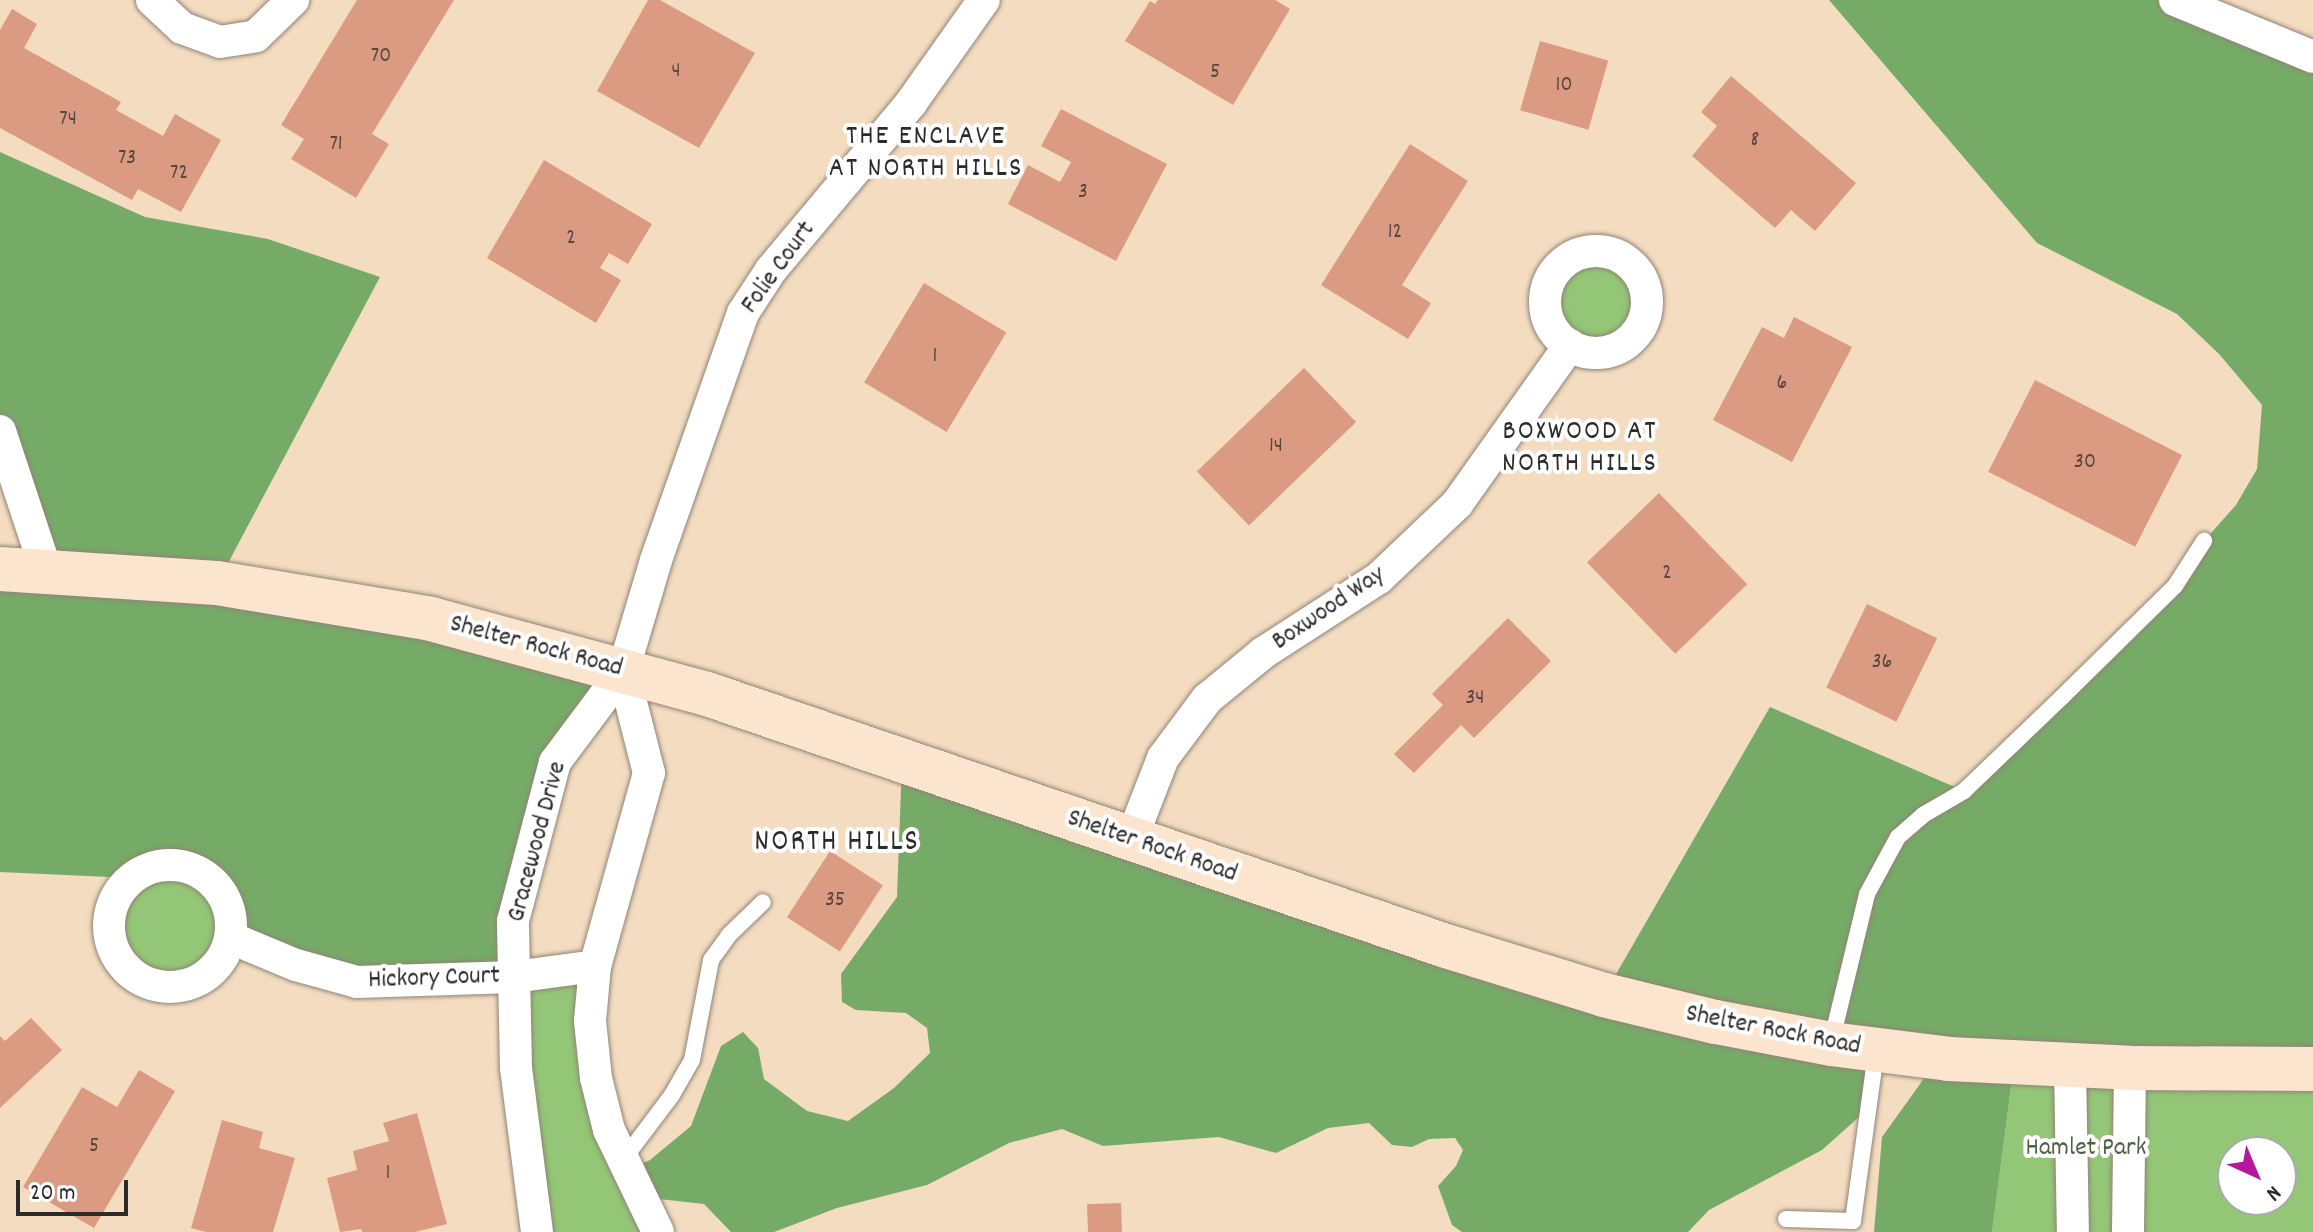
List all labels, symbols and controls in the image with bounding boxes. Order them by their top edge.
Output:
house number: 70 [371,44,391,70]
house number: 4 [671,59,681,85]
house number: 5 [1210,60,1220,86]
house number: 10 [1556,73,1572,99]
house number: 74 [59,107,77,133]
district label: THE ENCLAVE AT NORTH HILLS [829,121,1023,187]
house number: 8 [1751,128,1759,154]
house number: 71 [329,132,343,158]
house number: 73 [118,146,136,172]
house number: 72 [170,161,188,187]
house number: 3 [1078,180,1088,206]
street label: Folie Court [735,216,823,320]
house number: 12 [1388,220,1402,246]
house number: 2 [566,226,576,252]
house number: 1 [933,344,937,370]
house number: 6 [1777,371,1787,397]
district label: BOXWOOD AT NORTH HILLS [1502,416,1658,482]
house number: 14 [1269,434,1283,460]
house number: 30 [2074,450,2096,476]
street label: Boxwood Way [1267,560,1391,658]
house number: 2 [1662,561,1672,587]
street label: Shelter Rock Road [446,609,626,685]
house number: 36 [1872,650,1892,676]
house number: 34 [1466,686,1484,712]
street label: Gracewood Drive [502,758,574,926]
street label: Shelter Rock Road [1063,803,1241,891]
district label: NORTH HILLS [754,826,920,862]
house number: 35 [825,888,845,914]
street label: Hickory Court [368,961,500,997]
street label: Shelter Rock Road [1683,999,1863,1063]
park label: Hamlet Park [2026,1133,2146,1165]
house number: 5 [89,1134,99,1160]
north arrow [2217,1136,2297,1216]
house number: 1 [386,1161,390,1187]
scale bar [20,1164,132,1214]
text: 20 m [30,1177,76,1211]
text: N [2258,1177,2287,1207]

